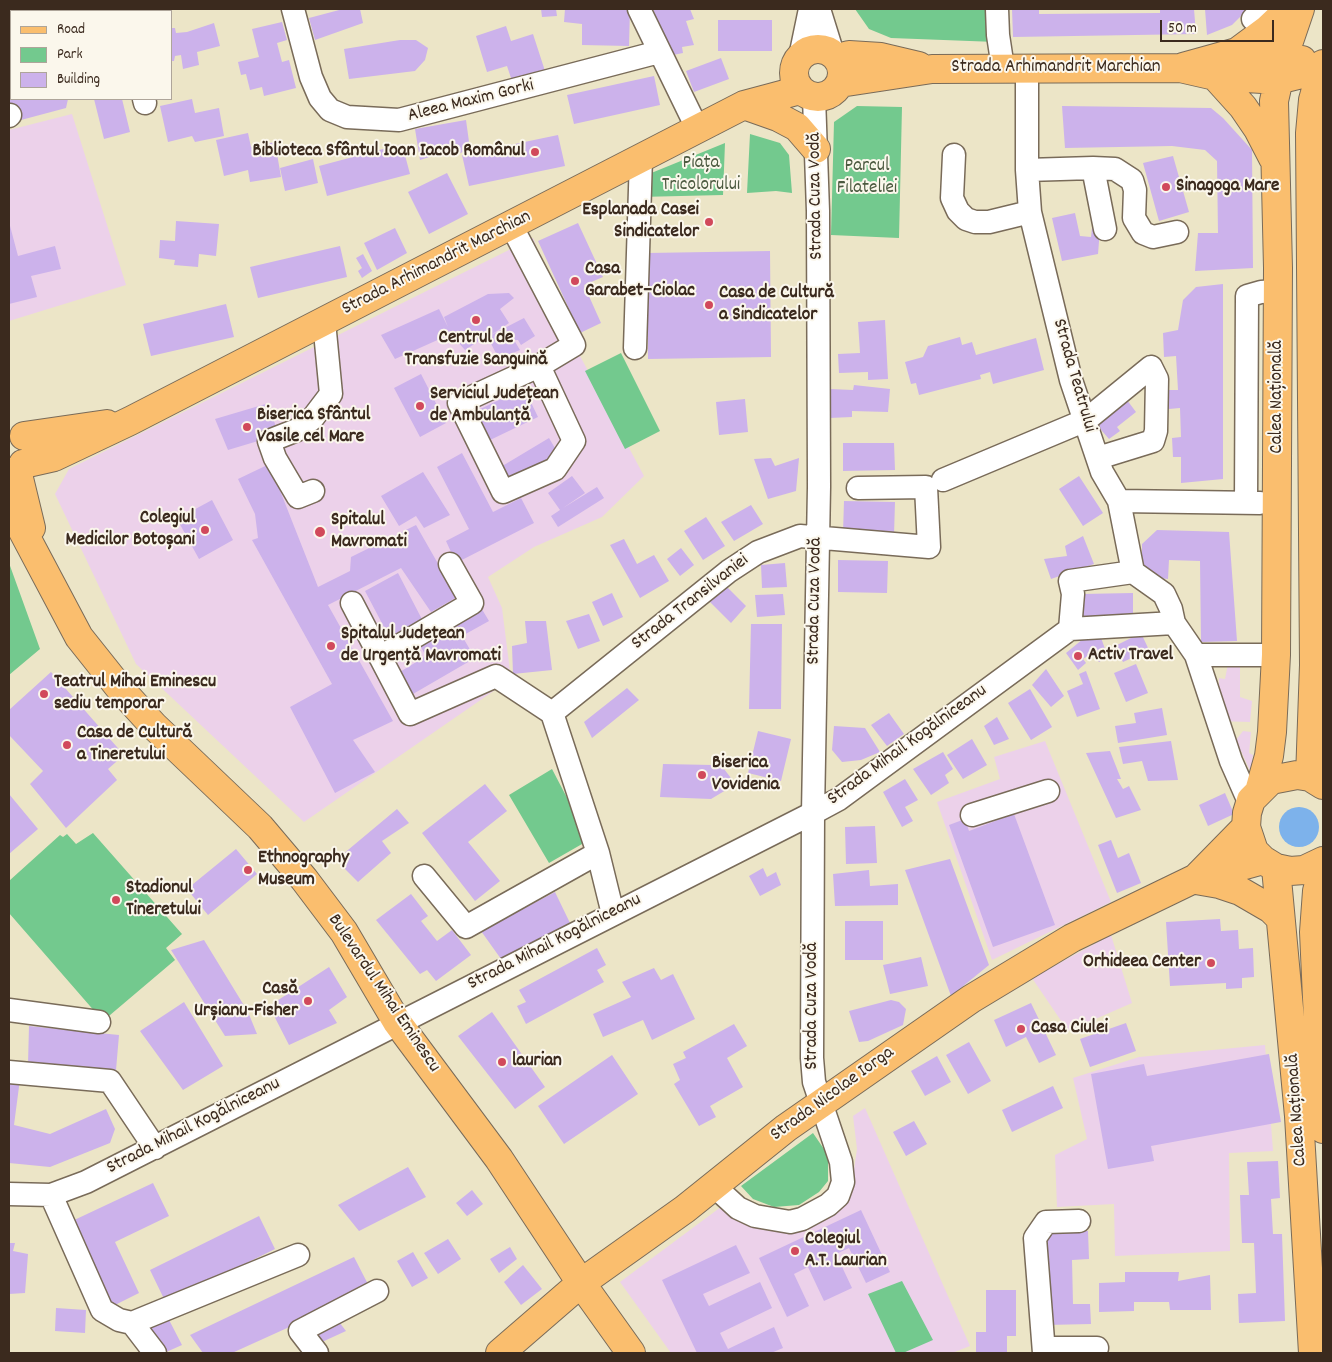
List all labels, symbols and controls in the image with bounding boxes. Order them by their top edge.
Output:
legend [10,10,172,100]
scale bar [1162,10,1276,42]
text: 50 m [1168,18,1197,40]
text: Road [57,19,85,41]
text: Park [57,44,83,66]
street label: Strada Arhimandrit Marchian [951,57,1161,79]
text: Building [57,69,100,91]
street label: Aleea Maxim Gorki [406,75,536,129]
street label: Strada Cuza Vodă [804,132,830,260]
place label: Biblioteca Sfântul Ioan Iacob Românul [253,141,525,163]
marker: Biblioteca Sfântul Ioan Iacob Românul [529,146,541,158]
park label: Piața Tricolorului [662,153,740,197]
park label: Parcul Filateliei [837,156,897,200]
place label: Sinagoga Mare [1176,176,1279,198]
marker: Sinagoga Mare [1160,181,1172,193]
place label: Esplanada Casei Sindicatelor [582,200,699,244]
street label: Strada Arhimandrit Marchian [339,206,535,322]
marker: Esplanada Casei Sindicatelor [703,216,715,228]
place label: Casa Garabet–Ciolac [585,259,695,303]
marker: Casa Garabet–Ciolac [569,275,581,287]
place label: Casa de Cultură a Sindicatelor [719,283,834,327]
marker: Casa de Cultură a Sindicatelor [703,299,715,311]
marker: Centrul de Transfuzie Sanguină [470,314,482,326]
street label: Strada Teatrului [1046,317,1100,435]
place label: Centrul de Transfuzie Sanguină [405,328,547,372]
street label: Calea Națională [1267,340,1289,454]
place label: Serviciul Județean de Ambulanță [430,384,559,428]
marker: Serviciul Județean de Ambulanță [414,400,426,412]
place label: Biserica Sfântul Vasile cel Mare [257,405,370,449]
marker: Biserica Sfântul Vasile cel Mare [241,421,253,433]
place label: Colegiul Medicilor Botoșani [66,508,195,552]
place label: Spitalul Mavromati [331,510,407,554]
marker: Colegiul Medicilor Botoșani [199,524,211,536]
marker: Spitalul Mavromati [313,525,327,539]
street label: Strada Cuza Vodă [803,537,829,665]
street label: Strada Transilvaniei [628,550,754,656]
place label: Spitalul Județean de Urgență Mavromati [341,624,501,668]
marker: Spitalul Județean de Urgență Mavromati [325,640,337,652]
place label: Activ Travel [1088,645,1173,667]
marker: Activ Travel [1072,650,1084,662]
place label: Teatrul Mihai Eminescu sediu temporar [54,672,216,716]
street label: Strada Mihail Kogălniceanu [824,680,992,812]
marker: Teatrul Mihai Eminescu sediu temporar [38,688,50,700]
place label: Casa de Cultură a Tineretului [77,723,192,767]
marker: Casa de Cultură a Tineretului [61,739,73,751]
place label: Biserica Vovidenia [712,753,779,797]
marker: Biserica Vovidenia [696,769,708,781]
place label: Ethnography Museum [258,848,349,892]
marker: Ethnography Museum [242,864,254,876]
place label: Stadionul Tineretului [126,878,201,922]
street label: Strada Mihail Kogălniceanu [464,889,646,997]
marker: Stadionul Tineretului [110,894,122,906]
street label: Bulevardul Mihai Eminescu [322,910,444,1078]
street label: Strada Cuza Vodă [802,942,824,1070]
place label: Orhideea Center [1083,952,1201,974]
marker: Orhideea Center [1205,957,1217,969]
place label: Casă Urșianu-Fisher [194,979,298,1023]
marker: Casă Urșianu-Fisher [302,995,314,1007]
place label: Casa Ciulei [1031,1018,1108,1040]
marker: Casa Ciulei [1015,1023,1027,1035]
street label: Strada Nicolae Iorga [767,1043,899,1147]
place label: laurian [512,1051,562,1073]
street label: Calea Națională [1283,1053,1313,1167]
marker: laurian [496,1056,508,1068]
street label: Strada Mihail Kogălniceanu [103,1073,285,1181]
place label: Colegiul A.T. Laurian [805,1229,887,1273]
marker: Colegiul A.T. Laurian [789,1245,801,1257]

